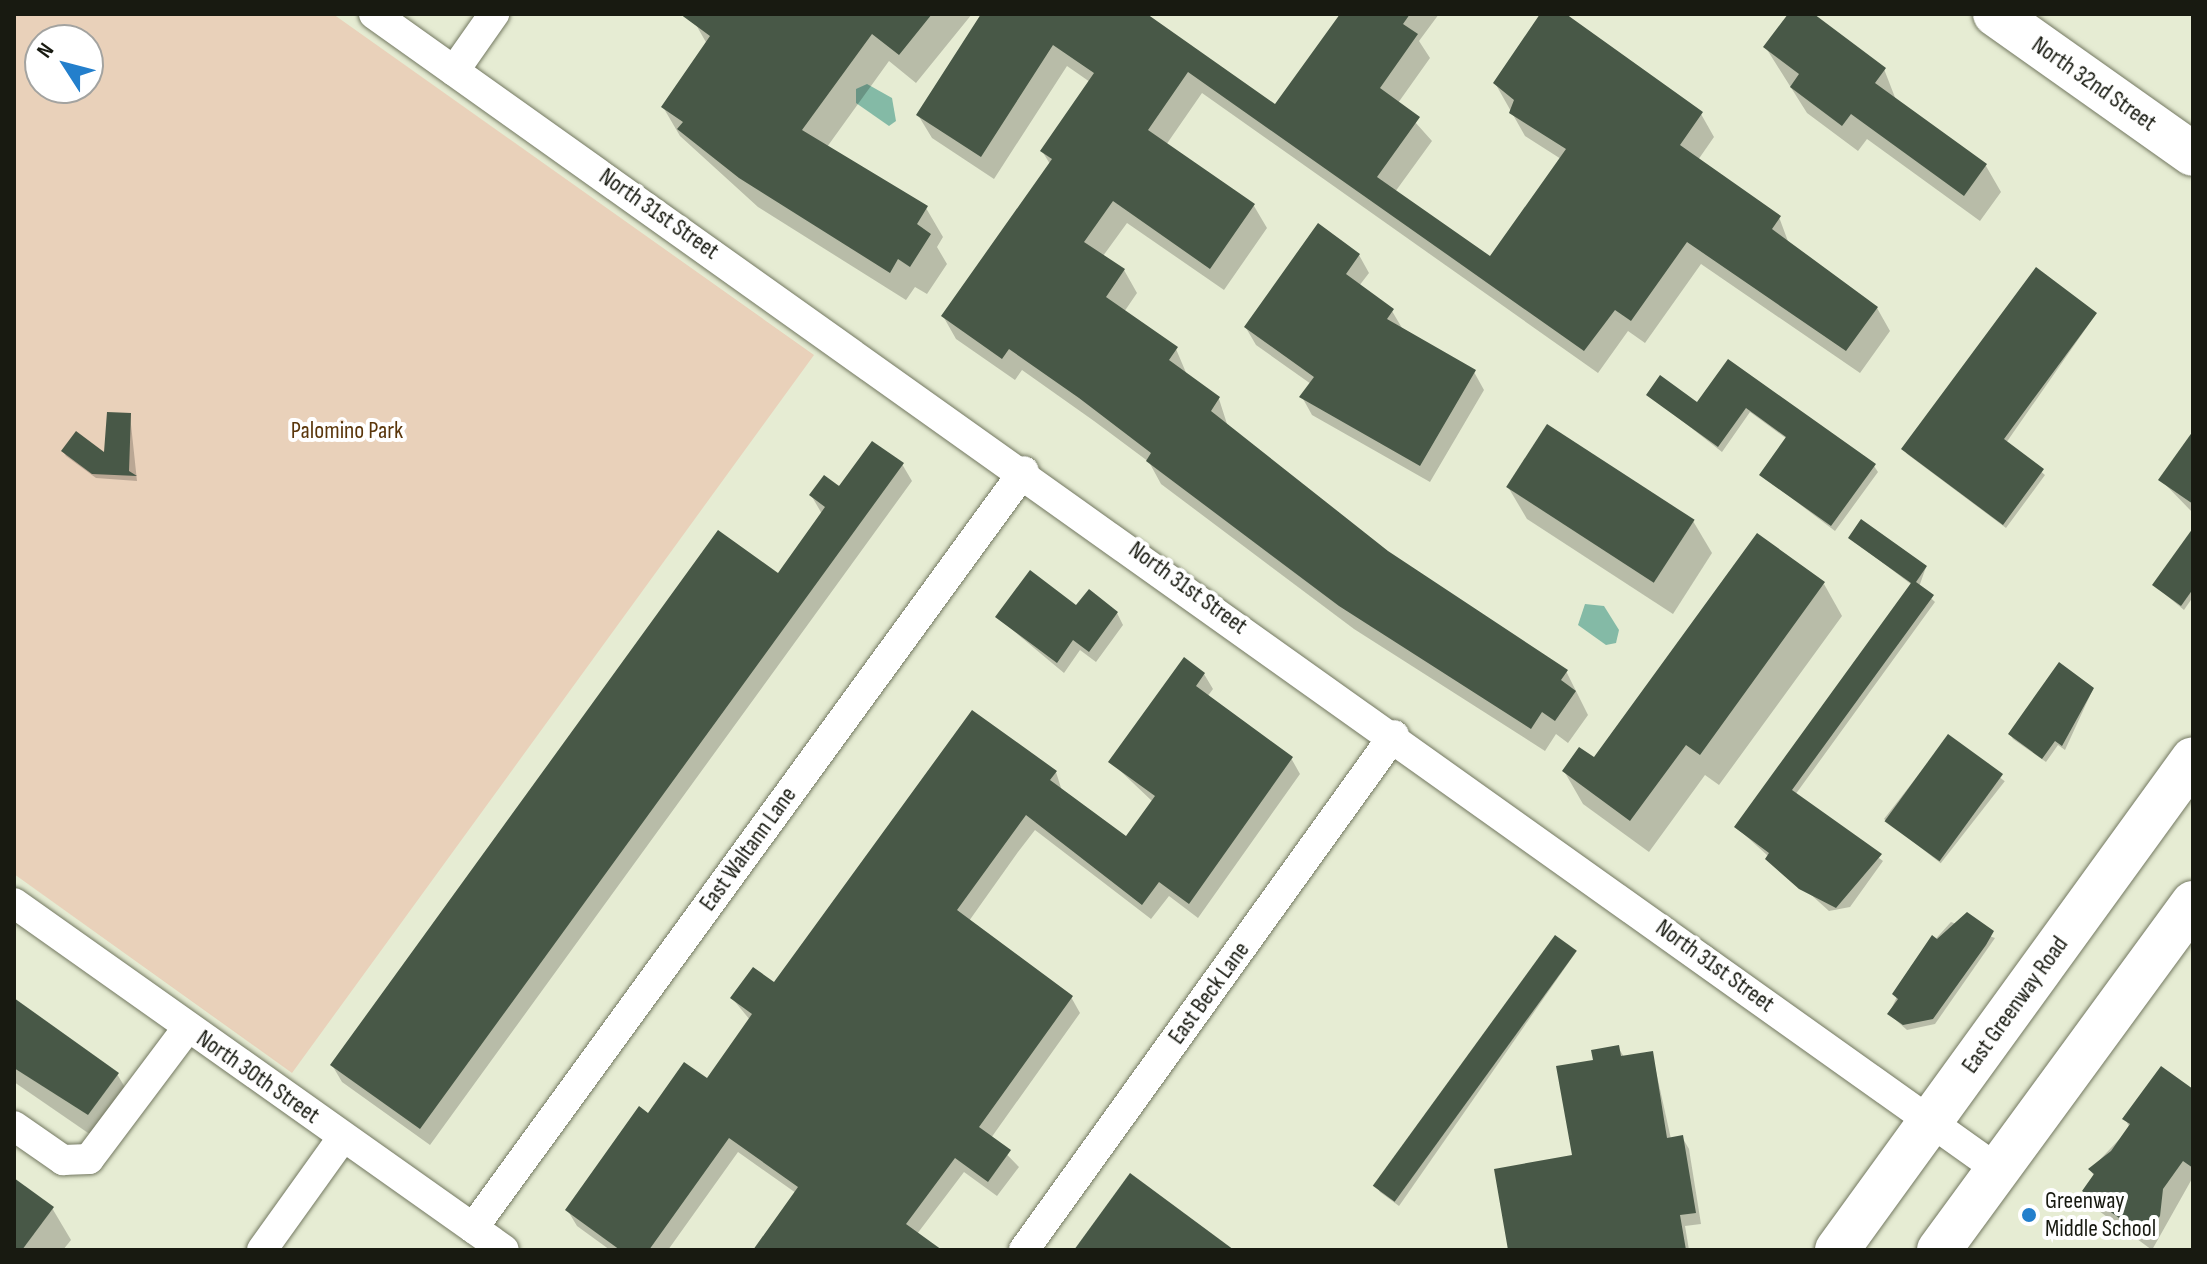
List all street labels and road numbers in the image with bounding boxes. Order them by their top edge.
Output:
street label: North 32nd Street [2026,30,2162,138]
street label: North 31st Street [594,162,724,266]
street label: North 31st Street [1123,535,1253,641]
street label: East Waltann Lane [693,781,803,917]
street label: North 31st Street [1650,913,1780,1019]
street label: East Greenway Road [1956,931,2074,1079]
street label: East Beck Lane [1162,936,1256,1050]
street label: North 30th Street [191,1024,325,1130]

